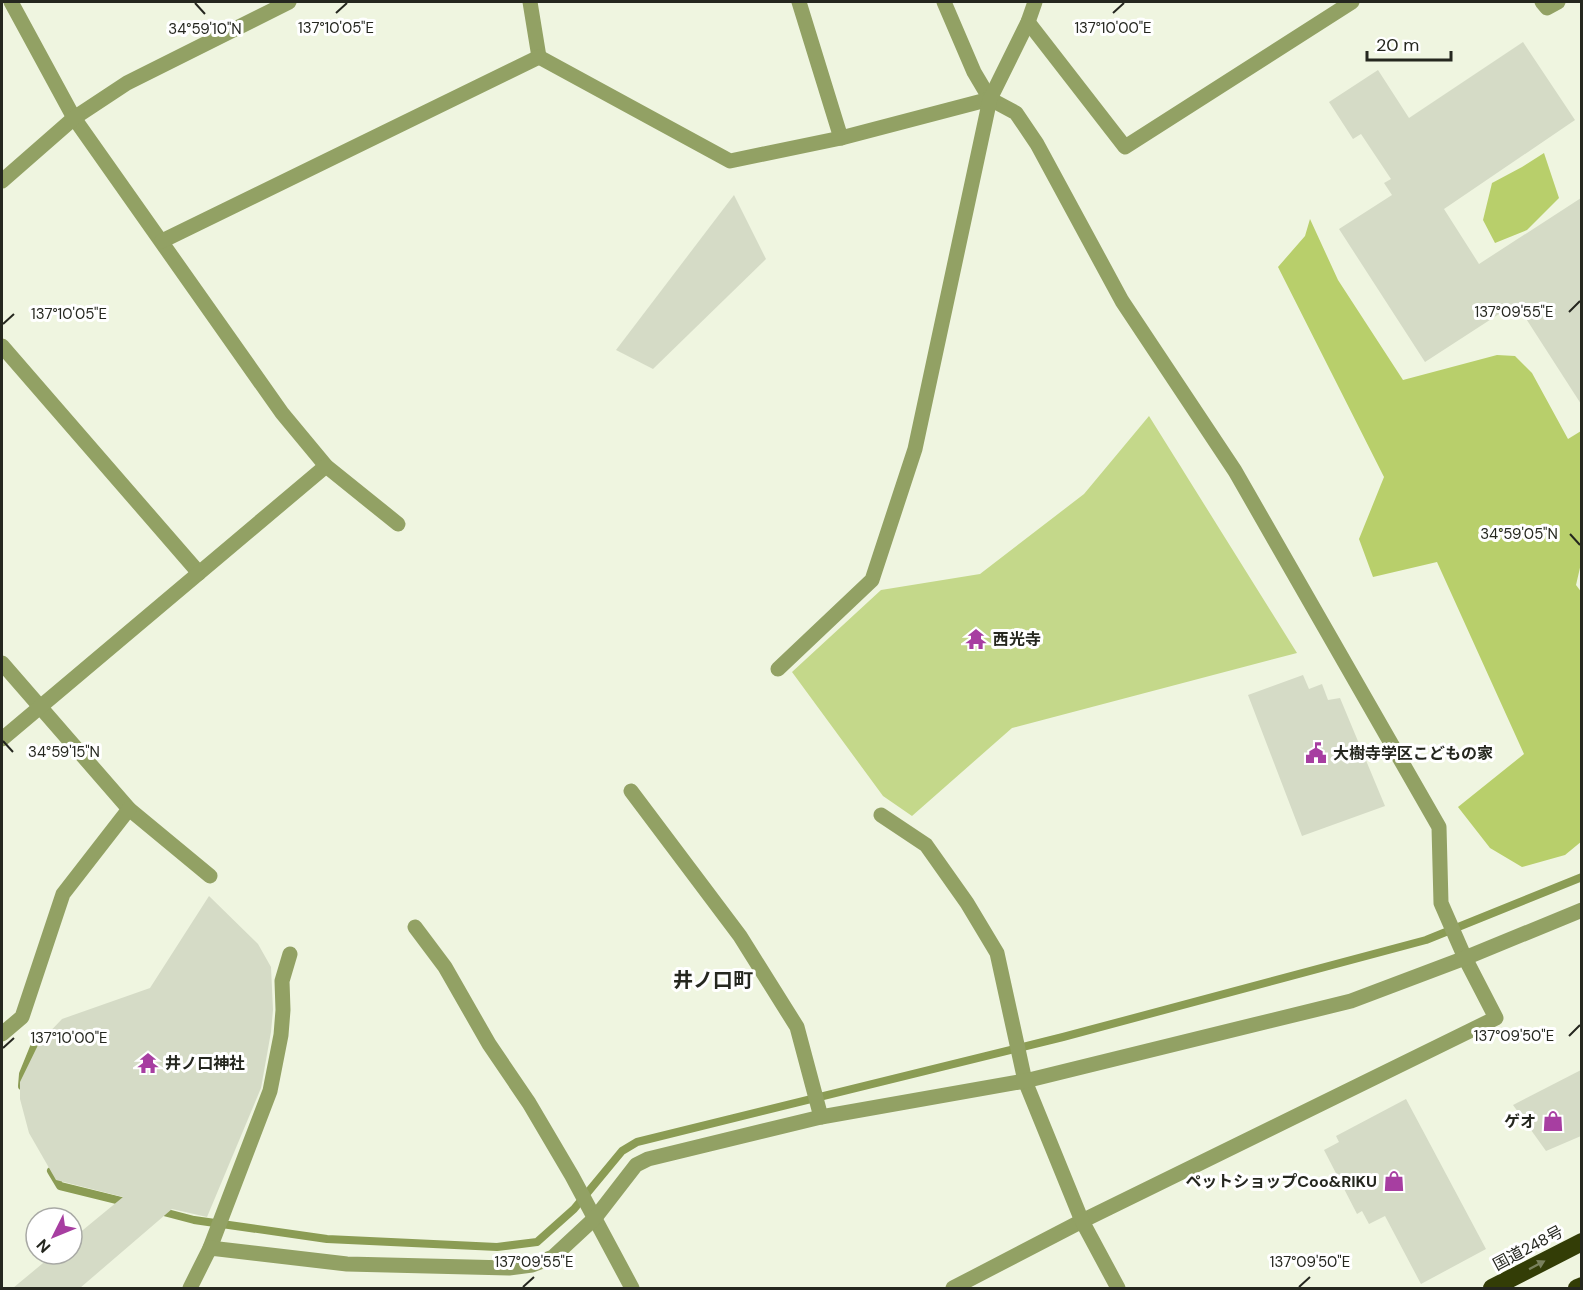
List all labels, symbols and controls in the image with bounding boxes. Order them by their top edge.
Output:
text: 137°10'05"E [298,18,374,38]
text: 137°10'00"E [1074,18,1152,38]
text: 34°59'10"N [168,19,242,39]
scale bar [1367,24,1451,62]
text: 20 m [1376,33,1419,57]
text: 137°09'55"E [1475,302,1553,322]
text: 137°10'05"E [31,304,107,324]
text: 34°59'05"N [1480,524,1558,544]
temple icon: 西光寺 [964,627,988,651]
place label: 西光寺 [993,629,1041,650]
public building icon: 大樹寺学区こどもの家 [1304,741,1328,765]
text: 34°59'15"N [28,742,100,762]
place label: 大樹寺学区こどもの家 [1333,743,1493,764]
district label: 井ノ口町 [673,967,753,993]
text: 137°09'50"E [1474,1026,1554,1046]
text: 137°10'00"E [30,1028,108,1048]
temple icon: 井ノ口神社 [136,1051,160,1075]
place label: 井ノ口神社 [165,1053,245,1074]
shop icon: ゲオ [1541,1109,1565,1133]
place label: ゲオ [1504,1111,1536,1132]
shop icon: ペットショップCoo&RIKU [1382,1169,1406,1193]
place label: ペットショップCoo&RIKU [1185,1171,1377,1192]
north arrow [24,1206,84,1266]
street label: 国道248号 [1489,1221,1567,1275]
text: N [32,1234,55,1257]
text: 137°09'55"E [495,1252,573,1272]
text: 137°09'50"E [1270,1252,1350,1272]
one-way arrow [1528,1260,1545,1270]

